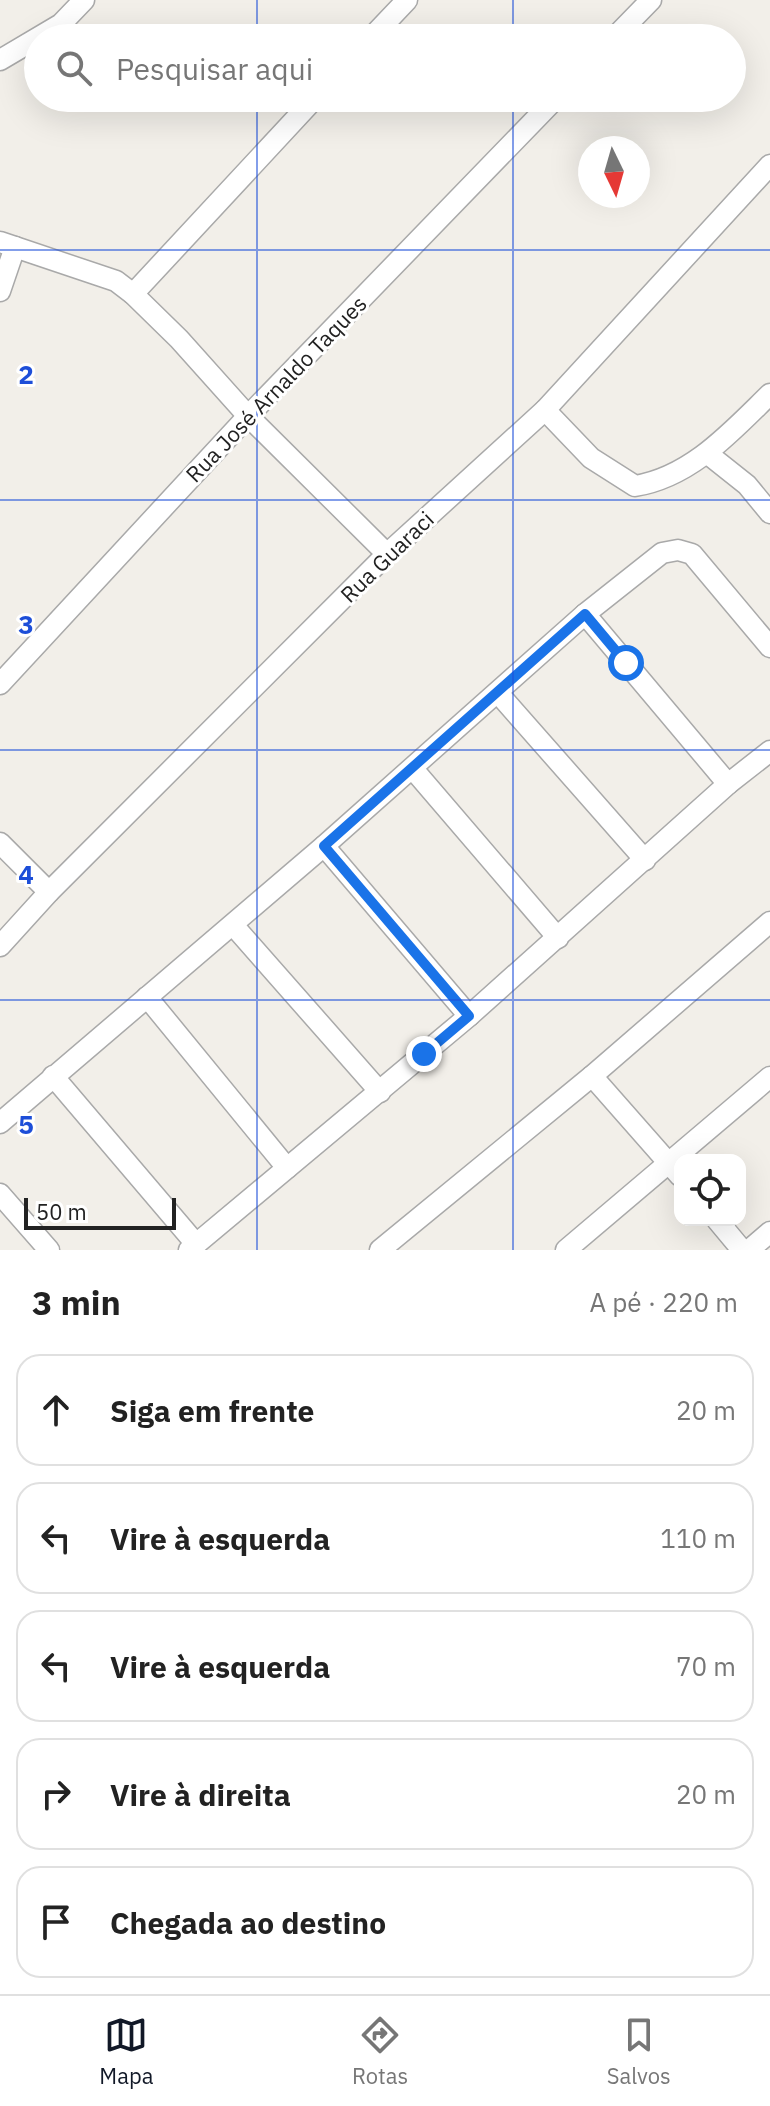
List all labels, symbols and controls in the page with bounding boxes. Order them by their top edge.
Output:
search box [24,24,746,112]
icon: search [52,46,96,90]
text: Pesquisar aqui [116,49,313,88]
north arrow [578,136,650,208]
street label: Rua José Arnaldo Taques [179,289,372,488]
text: 2 [18,357,34,391]
street label: Rua Guaraci [334,505,440,609]
text: 3 [18,607,34,641]
route start [608,645,644,681]
text: 4 [18,857,34,891]
route end [406,1036,442,1072]
text: 5 [18,1107,34,1141]
map controls [674,1154,746,1226]
button: locate [674,1154,746,1226]
scale bar [24,1194,176,1230]
text: 50 m [36,1197,87,1226]
text: 3 min [32,1280,121,1324]
text: A pé · 220 m [589,1285,738,1319]
icon: ahead [34,1388,78,1432]
text: Siga em frente [110,1391,314,1430]
text: 20 m [676,1393,736,1427]
icon: left [34,1516,78,1560]
text: Vire à esquerda [110,1519,330,1558]
text: 110 m [660,1521,736,1555]
icon: left [34,1644,78,1688]
text: Vire à esquerda [110,1647,330,1686]
text: 70 m [676,1649,736,1683]
icon: right [34,1772,78,1816]
text: Vire à direita [110,1775,291,1814]
text: 20 m [676,1777,736,1811]
icon: arrive [34,1900,78,1944]
text: Chegada ao destino [110,1903,386,1942]
tab: Mapa [99,2013,153,2090]
tab: Rotas [352,2013,408,2090]
tab: Salvos [607,2013,671,2090]

